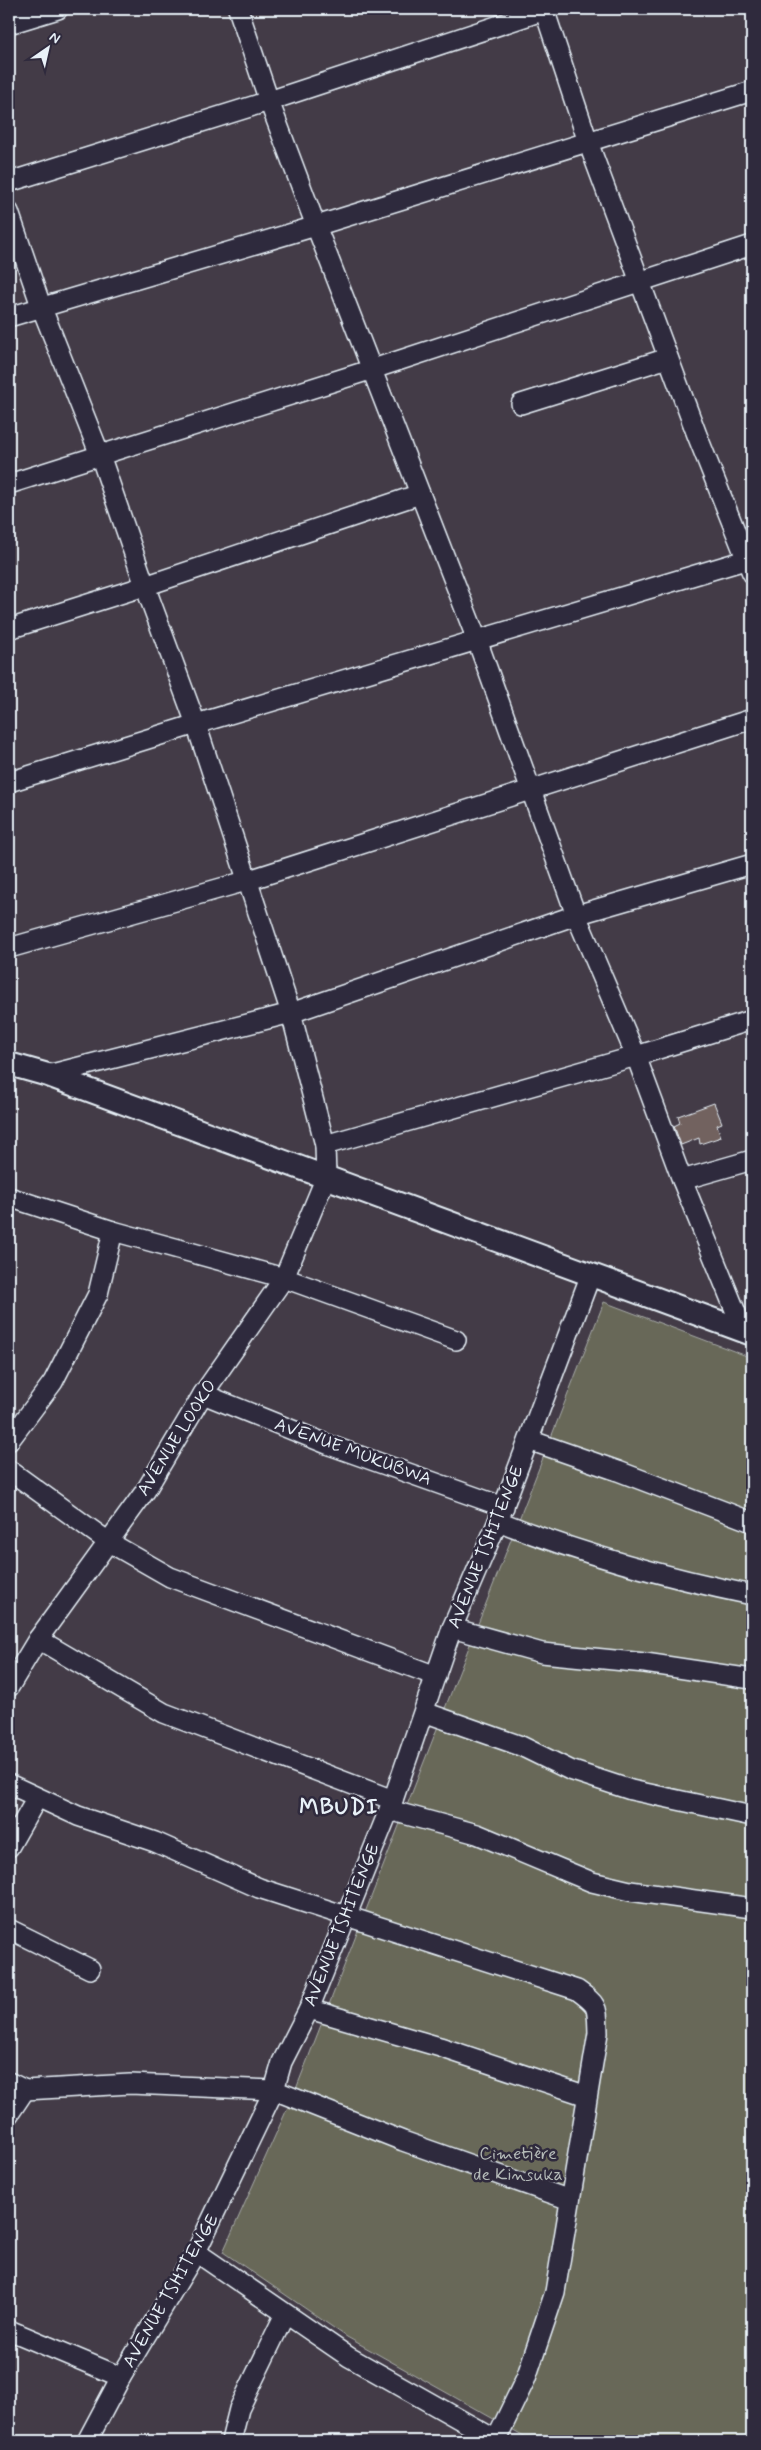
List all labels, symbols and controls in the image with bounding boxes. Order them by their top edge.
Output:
north arrow [22,22,72,72]
text: N [46,28,64,48]
street label: AVENUE LOOKO [132,1375,222,1501]
street label: AVENUE MUKUBWA [271,1412,435,1492]
street label: AVENUE TSHITENGE [442,1462,530,1632]
district label: MBUDI [299,1794,379,1822]
street label: AVENUE TSHITENGE [298,1840,386,2010]
park label: Cimetière de Kinsuka [473,2142,563,2187]
street label: AVENUE TSHITENGE [117,2210,225,2372]

